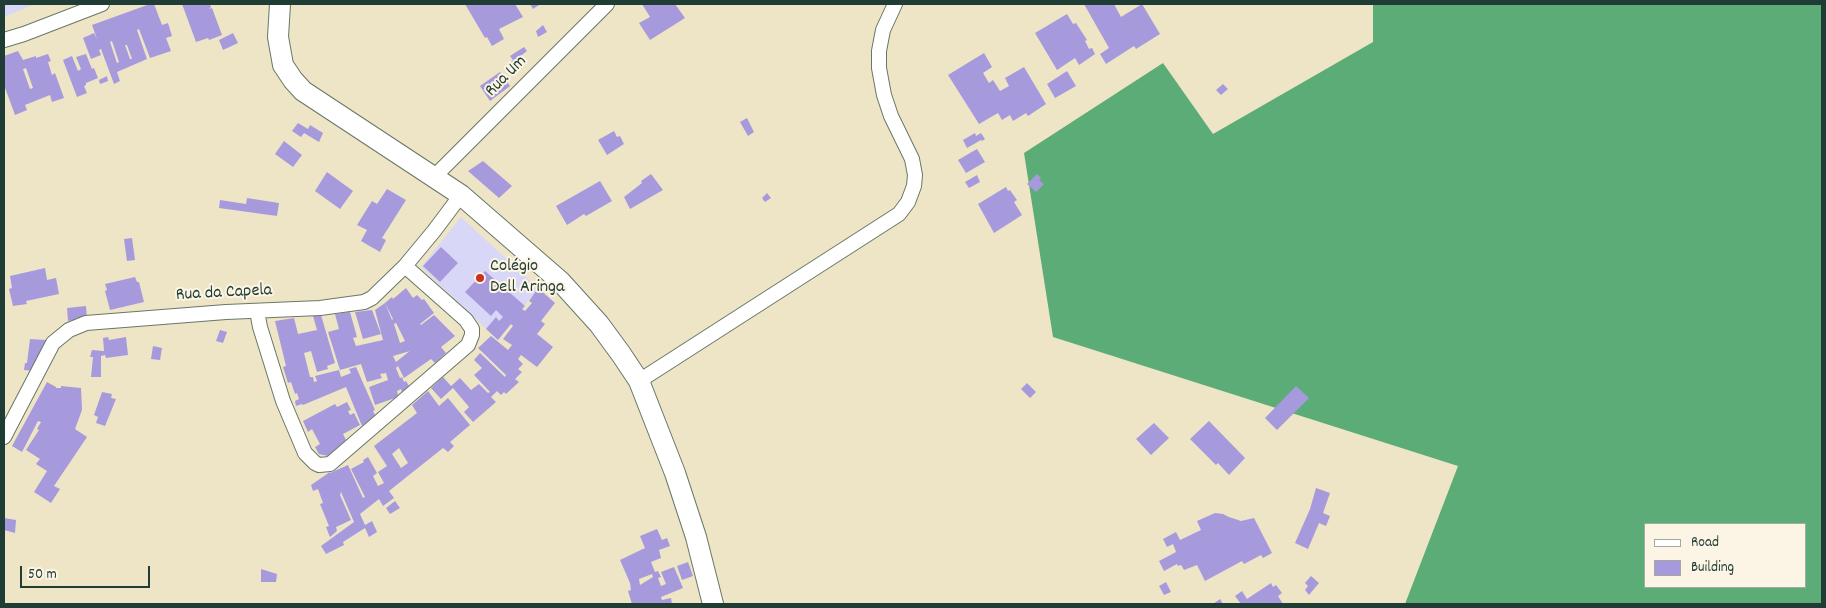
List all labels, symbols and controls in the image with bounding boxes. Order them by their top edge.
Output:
street label: Rua Um [482,52,532,102]
place label: Colégio Dell Aringa [490,257,564,300]
marker: Colégio Dell Aringa [474,272,486,284]
street label: Rua da Capela [175,281,273,307]
legend [1644,523,1806,588]
text: Road [1691,532,1719,554]
scale bar [22,556,152,588]
text: Building [1691,557,1734,579]
text: 50 m [28,564,57,586]

